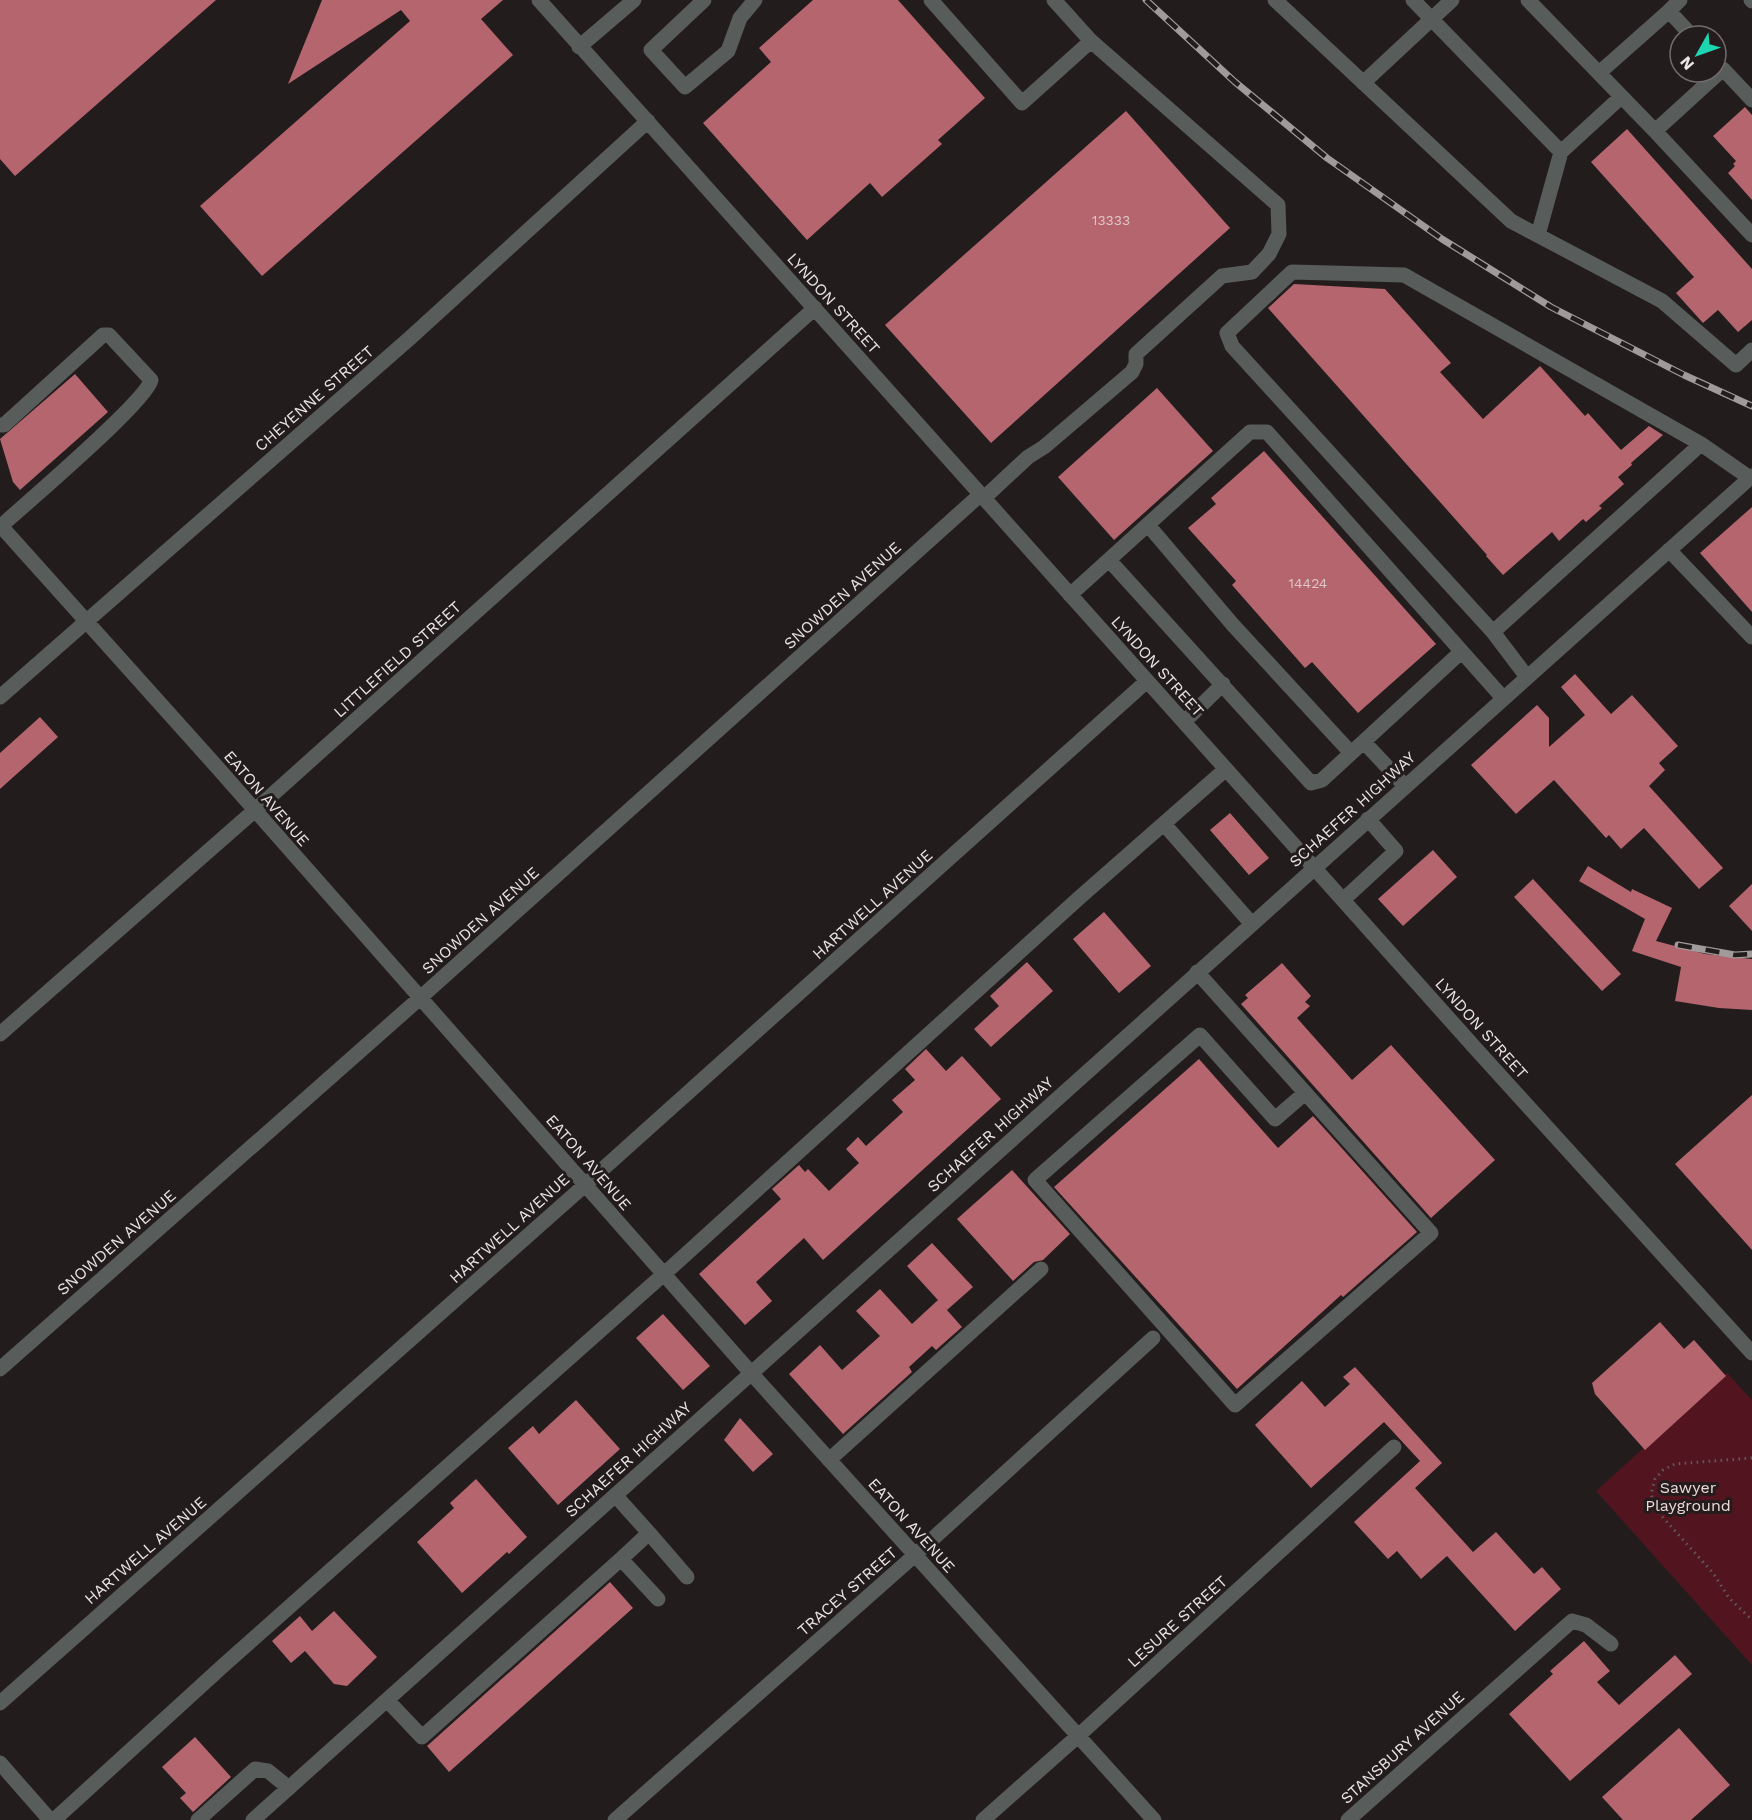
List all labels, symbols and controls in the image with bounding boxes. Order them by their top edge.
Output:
north arrow [1668,24,1728,84]
text: N [1676,53,1698,74]
house number: 13333 [1092,212,1130,228]
street label: LYNDON STREET [783,249,884,358]
street label: CHEYENNE STREET [251,341,378,455]
street label: SNOWDEN AVENUE [780,538,905,653]
house number: 14424 [1289,575,1327,591]
street label: LITTLEFIELD STREET [330,597,465,722]
street label: LYNDON STREET [1107,612,1208,721]
street label: EATON AVENUE [220,747,313,850]
street label: SCHAEFER HIGHWAY [1285,748,1419,871]
street label: HARTWELL AVENUE [808,846,936,963]
street label: SNOWDEN AVENUE [418,863,543,978]
street label: LYNDON STREET [1431,974,1532,1083]
street label: SCHAEFER HIGHWAY [923,1073,1057,1196]
street label: EATON AVENUE [542,1111,635,1214]
street label: HARTWELL AVENUE [445,1170,573,1287]
street label: SNOWDEN AVENUE [53,1186,180,1299]
street label: SCHAEFER HIGHWAY [561,1398,695,1521]
street label: EATON AVENUE [864,1474,959,1577]
park label: Sawyer Playground [1645,1478,1731,1515]
street label: HARTWELL AVENUE [81,1492,210,1608]
street label: TRACEY STREET [794,1543,901,1640]
street label: LESURE STREET [1123,1571,1231,1671]
street label: STANSBURY AVENUE [1337,1687,1468,1808]

